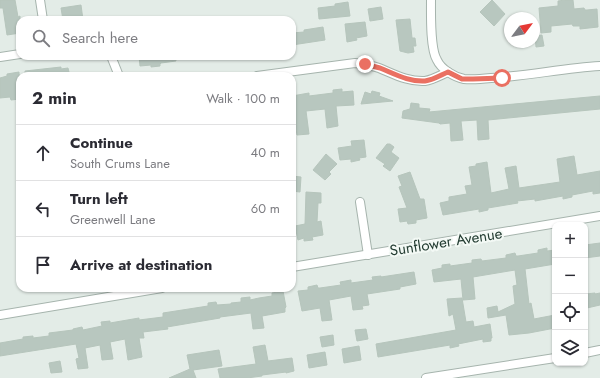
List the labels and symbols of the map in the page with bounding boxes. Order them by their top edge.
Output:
north arrow [504,12,540,48]
route end [356,55,374,73]
route start [493,69,511,87]
street label: Sunflower Avenue [388,222,504,262]

